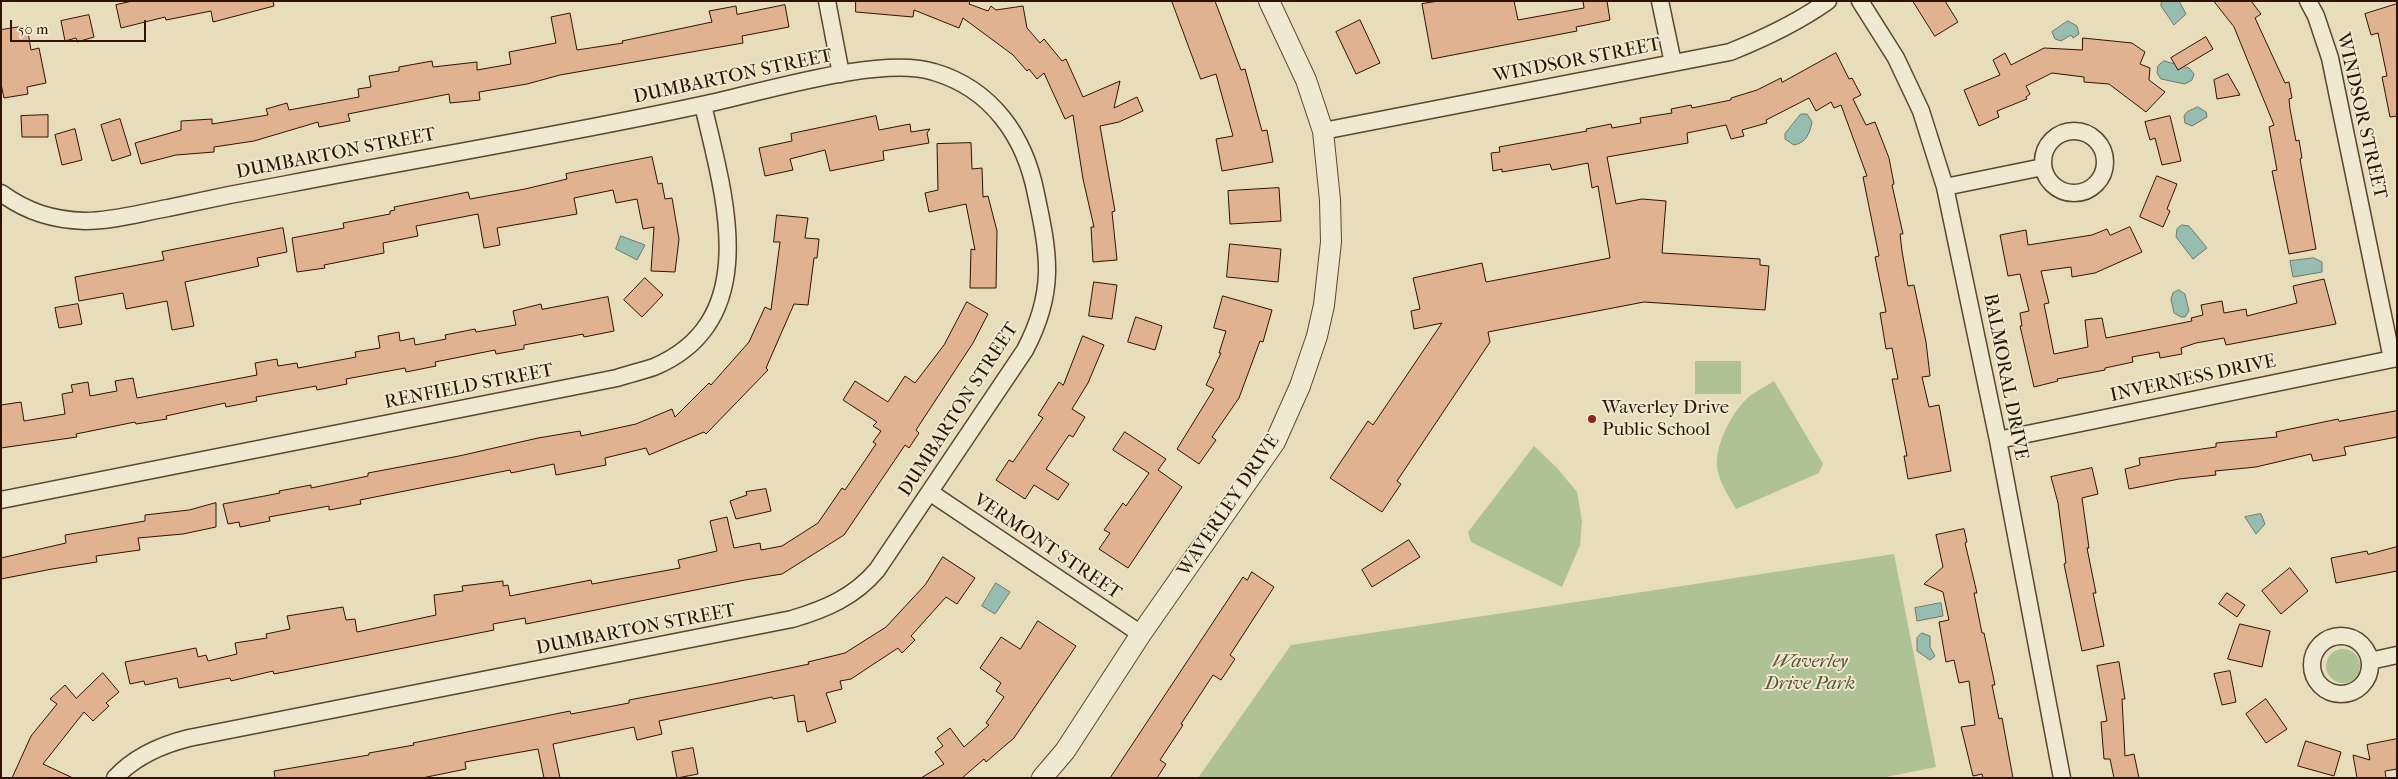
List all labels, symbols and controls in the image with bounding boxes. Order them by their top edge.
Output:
scale bar [12,10,149,42]
text: 50 m [18,20,48,38]
street label: WINDSOR STREET [2331,31,2391,201]
street label: WINDSOR STREET [1491,34,1663,88]
street label: DUMBARTON STREET [631,45,835,109]
street label: DUMBARTON STREET [234,123,438,185]
street label: BALMORAL DRIVE [1978,292,2032,462]
street label: DUMBARTON STREET [894,319,1024,501]
street label: INVERNESS DRIVE [2108,350,2278,408]
street label: RENFIELD STREET [383,359,555,415]
place label: Waverley Drive Public School [1602,397,1729,441]
marker: Waverley Drive Public School [1586,413,1598,425]
street label: WAVERLEY DRIVE [1173,431,1285,581]
street label: VERMONT STREET [969,489,1125,605]
street label: DUMBARTON STREET [534,599,738,661]
park label: Waverley Drive Park [1765,651,1855,695]

